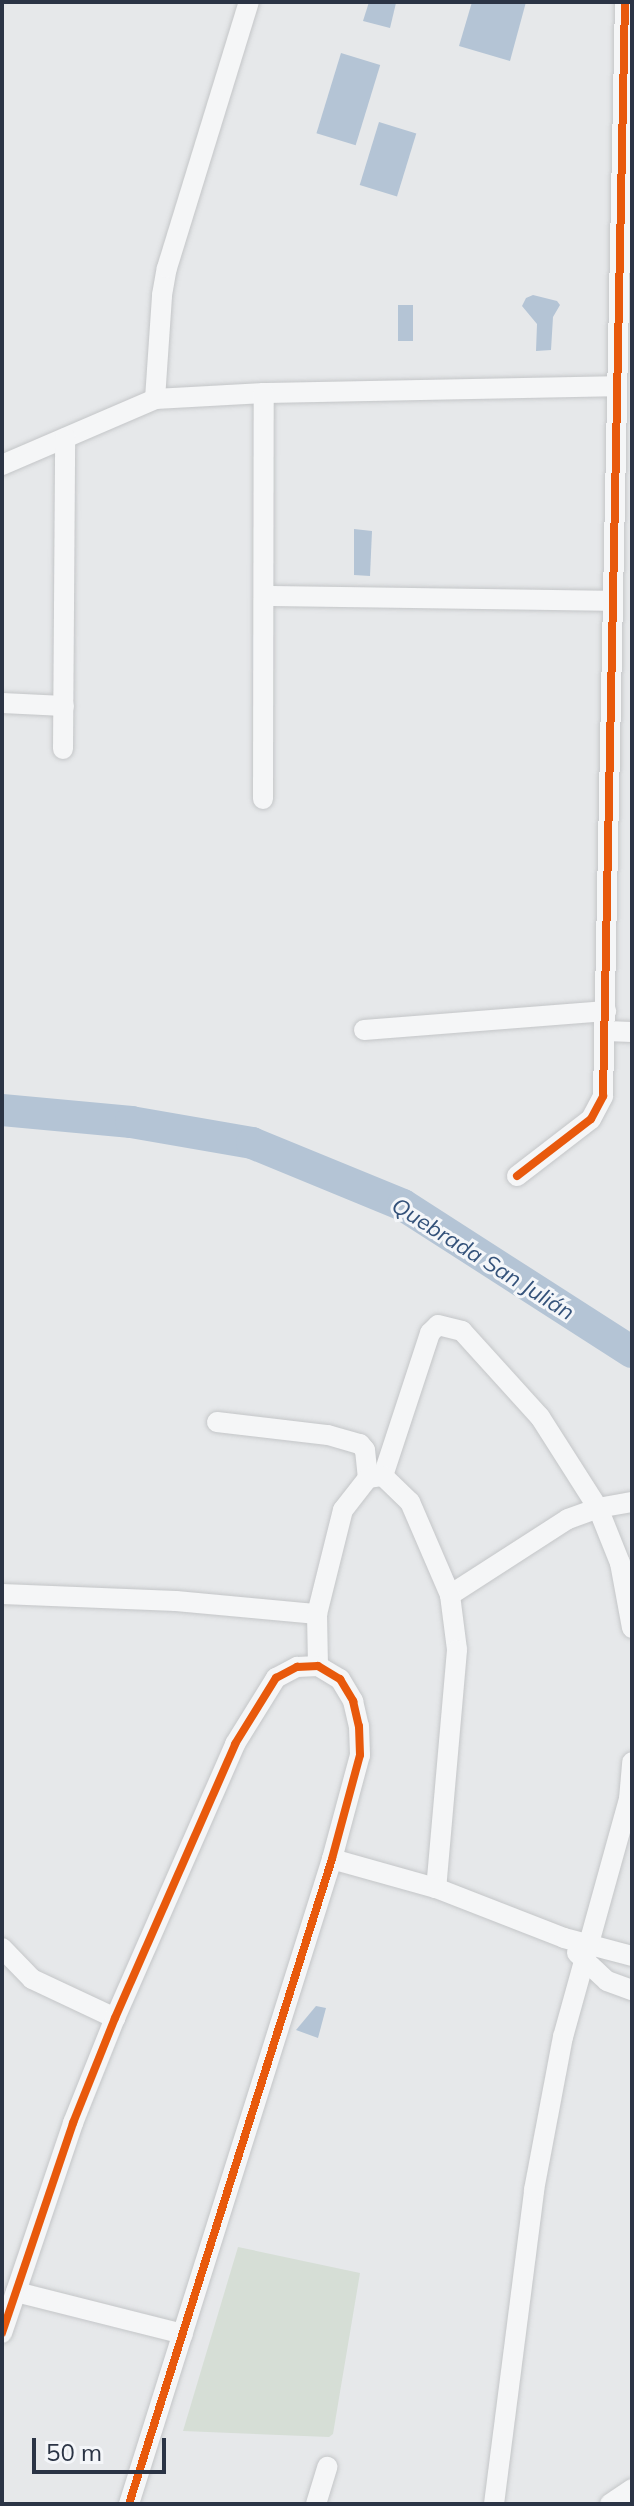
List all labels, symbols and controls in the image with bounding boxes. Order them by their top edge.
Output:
water label: Quebrada San Julián [387,1192,579,1326]
scale bar [36,2422,170,2472]
text: 50 m [46,2437,102,2467]

